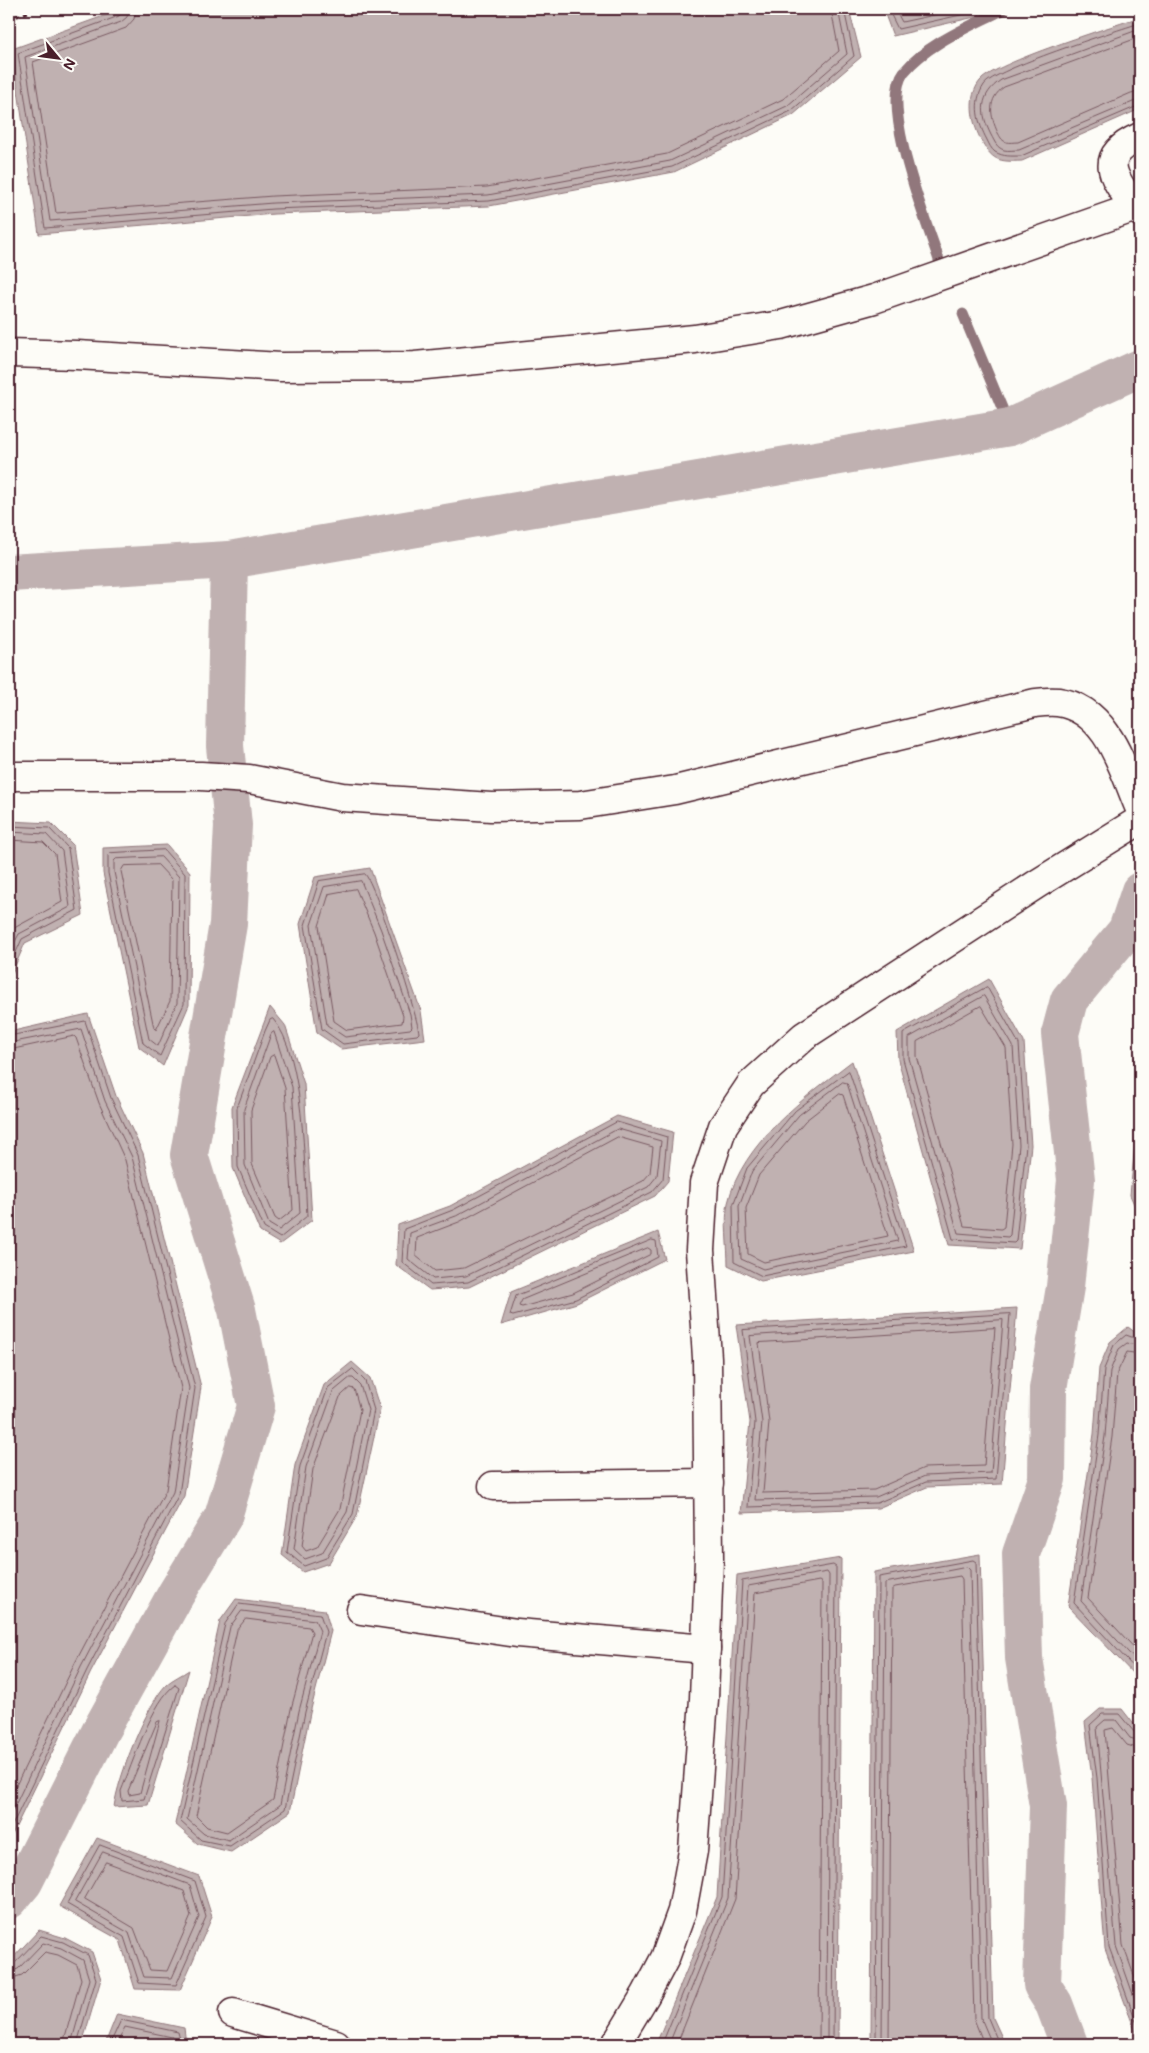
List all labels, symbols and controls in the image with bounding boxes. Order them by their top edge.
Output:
north arrow [32,32,82,82]
text: N [59,55,81,74]

